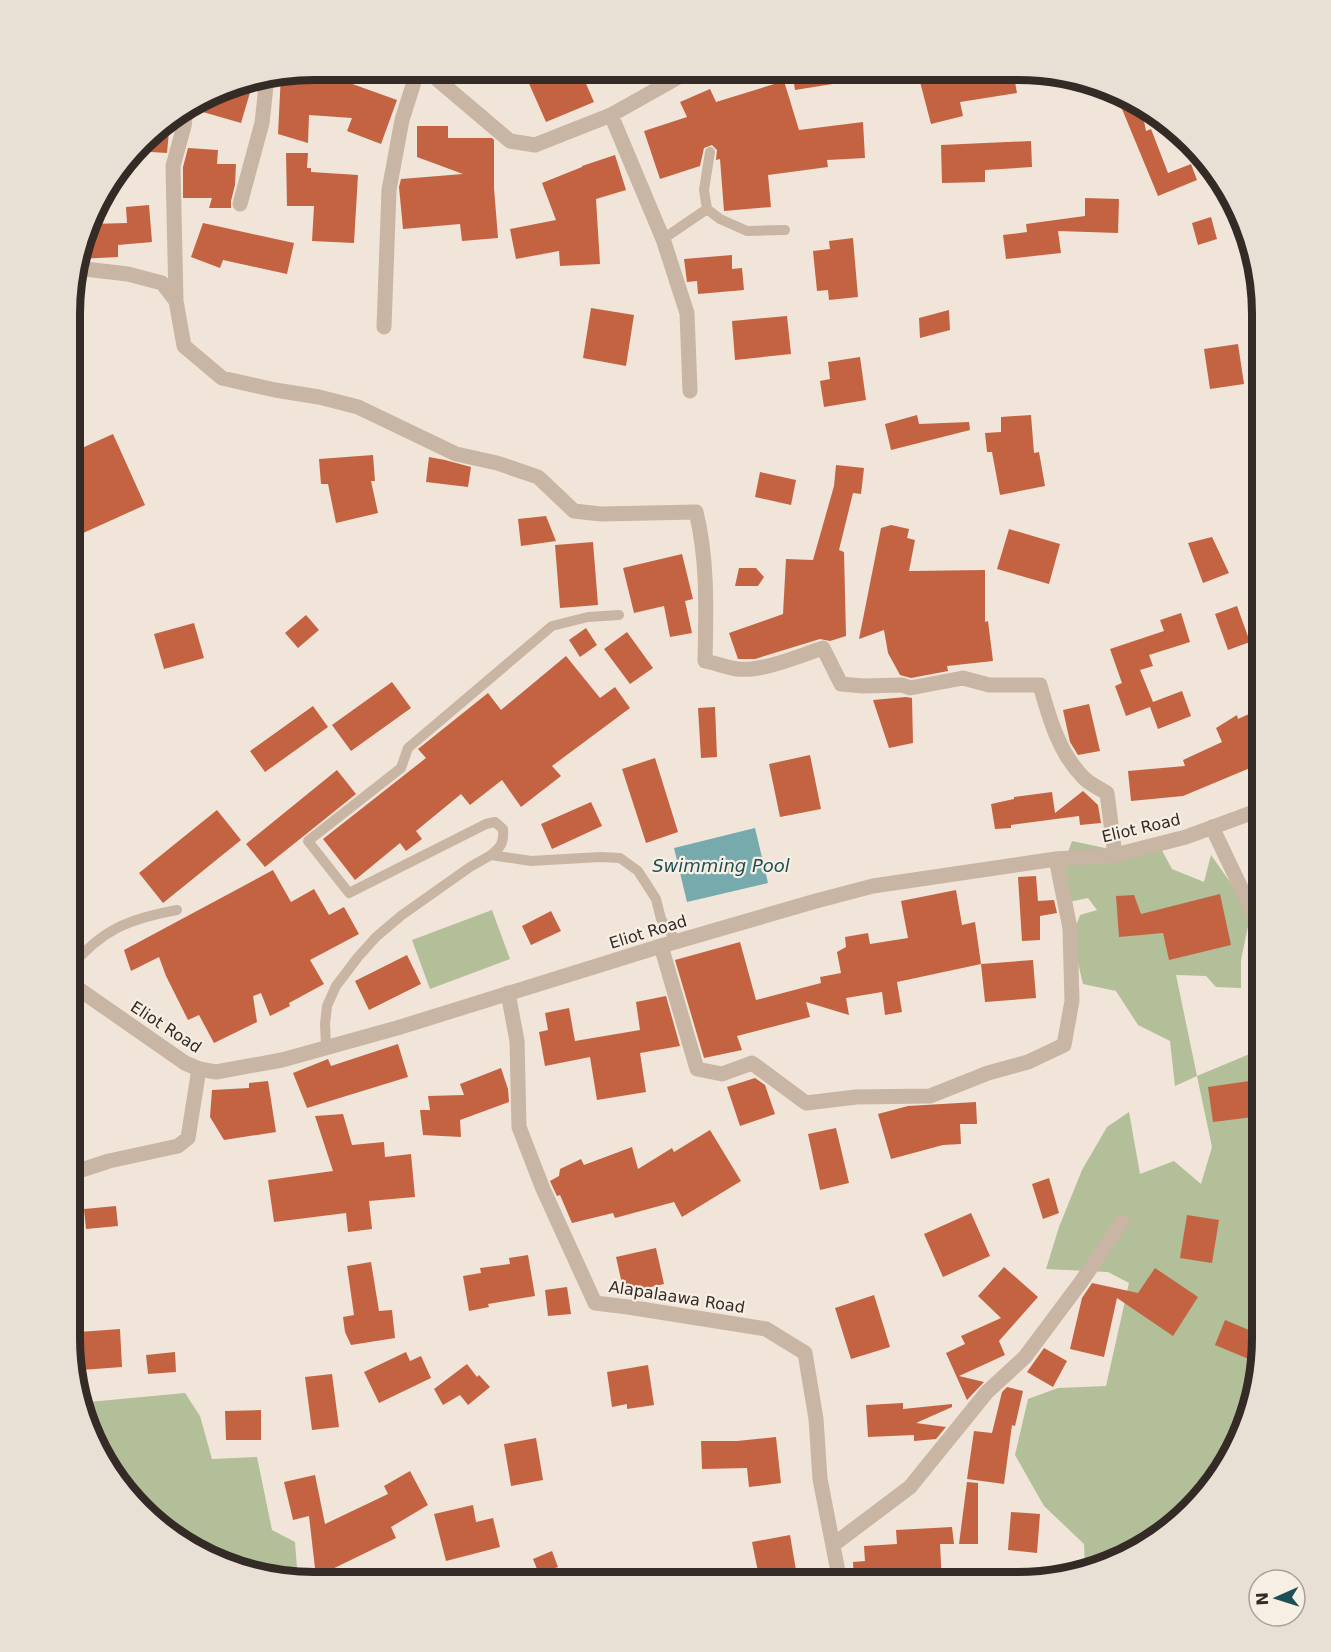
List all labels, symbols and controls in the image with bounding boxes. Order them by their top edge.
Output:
street label: Eliot Road [1100,810,1182,846]
water label: Swimming Pool [652,855,790,876]
street label: Eliot Road [607,911,689,953]
street label: Eliot Road [127,997,205,1057]
street label: Alapalaawa Road [608,1277,746,1317]
north arrow [1247,1568,1307,1628]
text: N [1253,1592,1272,1606]

